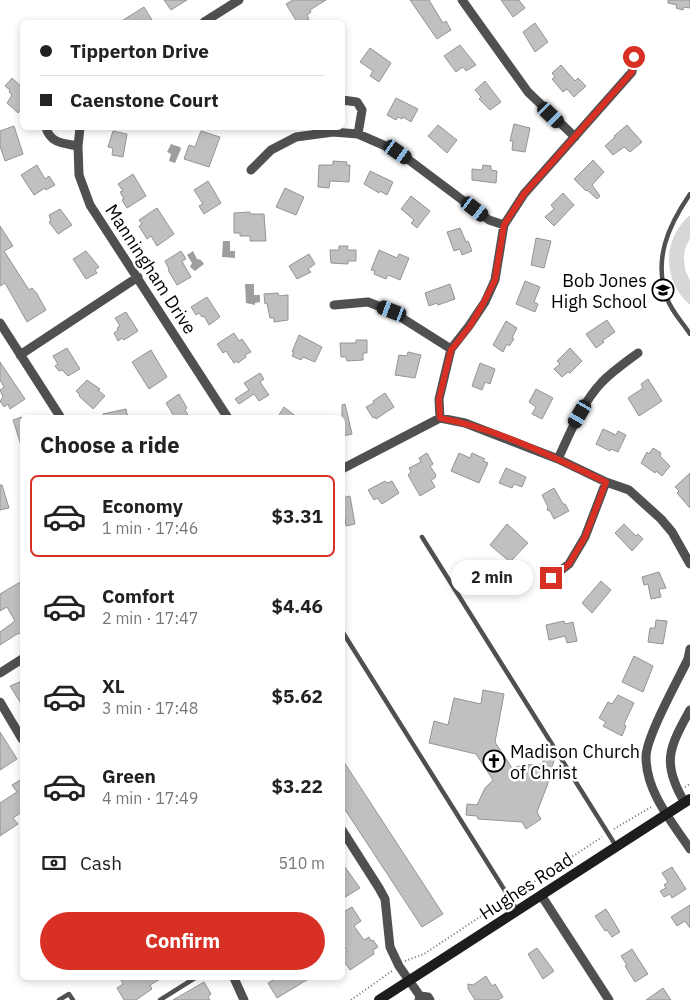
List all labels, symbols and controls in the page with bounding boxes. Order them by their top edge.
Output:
text: Tipperton Drive [70,39,209,63]
route start [623,46,645,68]
text: Caenstone Court [70,88,218,112]
car [534,99,567,131]
car [381,137,414,167]
car [458,194,491,224]
street label: Manningham Drive [100,200,202,338]
place label: Bob Jones High School [551,269,647,313]
school or university icon: Bob Jones High School [651,278,675,302]
car [375,299,408,323]
car [566,397,593,431]
text: Choose a ride [40,430,180,459]
icon: car [42,494,87,539]
text: Economy [102,494,183,518]
text: $3.31 [271,504,323,528]
text: 1 min · 17:46 [102,518,198,538]
callout: 2 min [451,560,534,596]
text: 2 min [471,567,513,587]
route end [540,567,562,589]
icon: car [42,584,87,629]
text: Comfort [102,584,175,608]
text: $4.46 [271,594,323,618]
text: 2 min · 17:47 [102,608,198,628]
icon: car [42,674,87,719]
text: XL [102,674,125,698]
text: $5.62 [271,684,323,708]
text: 3 min · 17:48 [102,698,198,718]
place label: Madison Church of Christ [510,740,640,784]
church icon: Madison Church of Christ [482,749,506,773]
icon: car [42,764,87,809]
text: Green [102,764,156,788]
text: $3.22 [271,774,323,798]
text: 4 min · 17:49 [102,788,198,808]
street label: Hughes Road [475,847,577,925]
icon: cash [40,849,68,877]
text: Cash [80,851,122,875]
text: 510 m [278,853,325,873]
button: Confirm [40,912,325,970]

